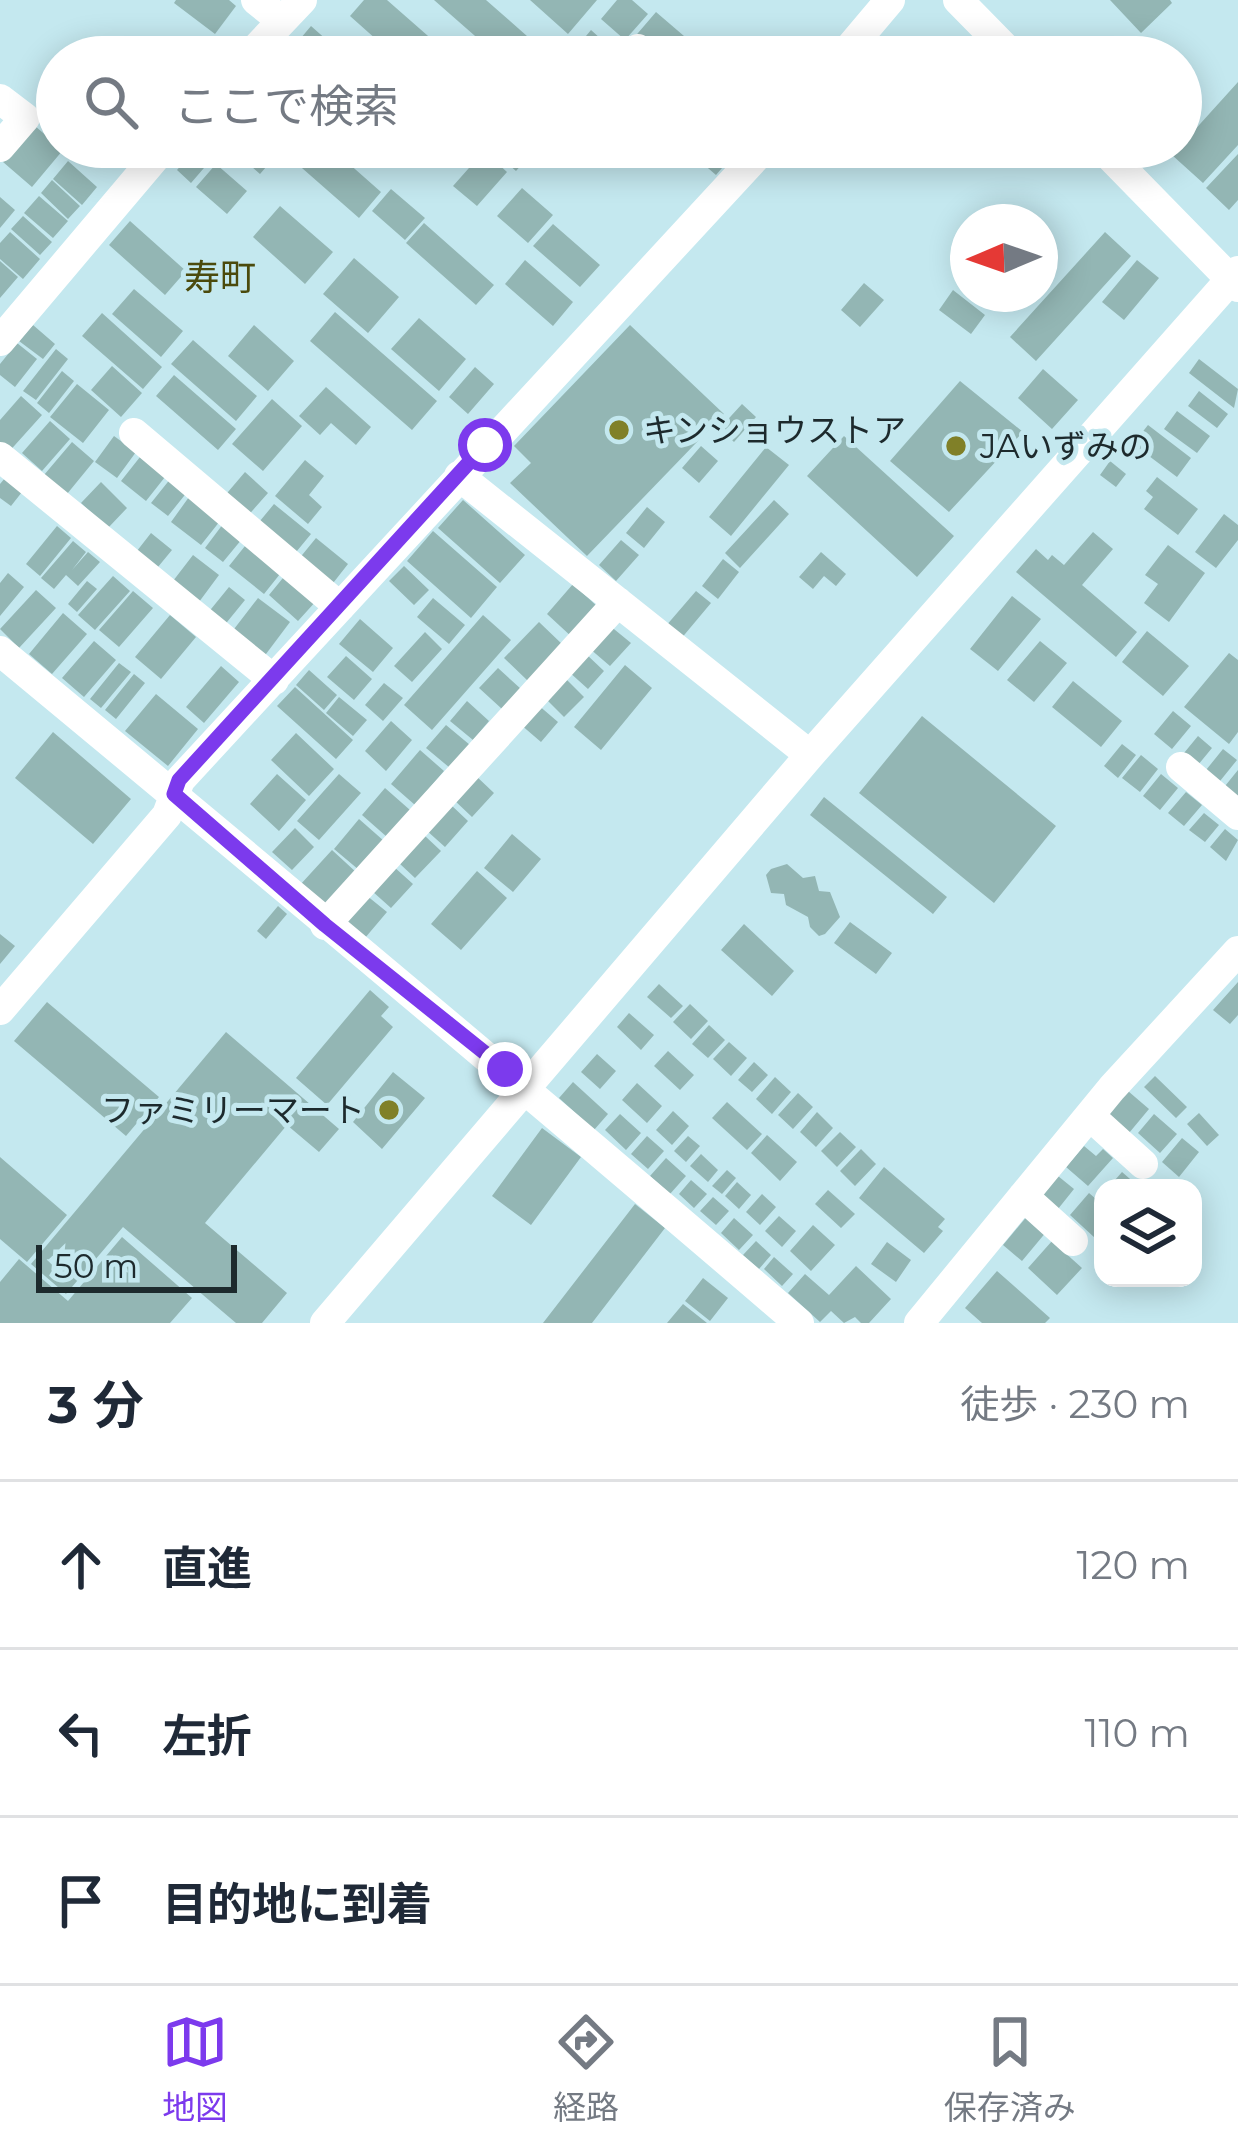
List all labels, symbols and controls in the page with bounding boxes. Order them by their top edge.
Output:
search box [36,36,1202,168]
icon: search [78,69,144,135]
text: ここで検索 [174,78,399,133]
north arrow [950,204,1058,312]
district label: 寿町 [184,255,256,299]
place label: キンショウストア [643,410,906,450]
marker: キンショウストア [606,417,632,443]
route start [458,418,512,472]
place label: JAいずみの [979,426,1152,466]
marker: JAいずみの [943,433,969,459]
route end [478,1042,532,1096]
place label: ファミリーマート [101,1090,365,1130]
marker: ファミリーマート [376,1097,402,1123]
map controls [1094,1179,1202,1287]
button: layers [1094,1179,1202,1287]
scale bar [36,1239,237,1292]
text: 50 m [54,1246,138,1286]
text: 3 分 [48,1374,144,1436]
text: 徒歩 · 230 m [960,1380,1190,1428]
icon: ahead [48,1532,114,1598]
text: 直進 [162,1540,252,1595]
text: 120 m [1076,1541,1190,1589]
icon: left [48,1700,114,1766]
text: 左折 [162,1708,252,1763]
text: 110 m [1084,1709,1190,1757]
icon: arrive [48,1868,114,1934]
text: 目的地に到着 [162,1876,432,1931]
tab: 地図 [162,2009,228,2129]
tab: 経路 [553,2009,619,2129]
tab: 保存済み [944,2009,1076,2129]

